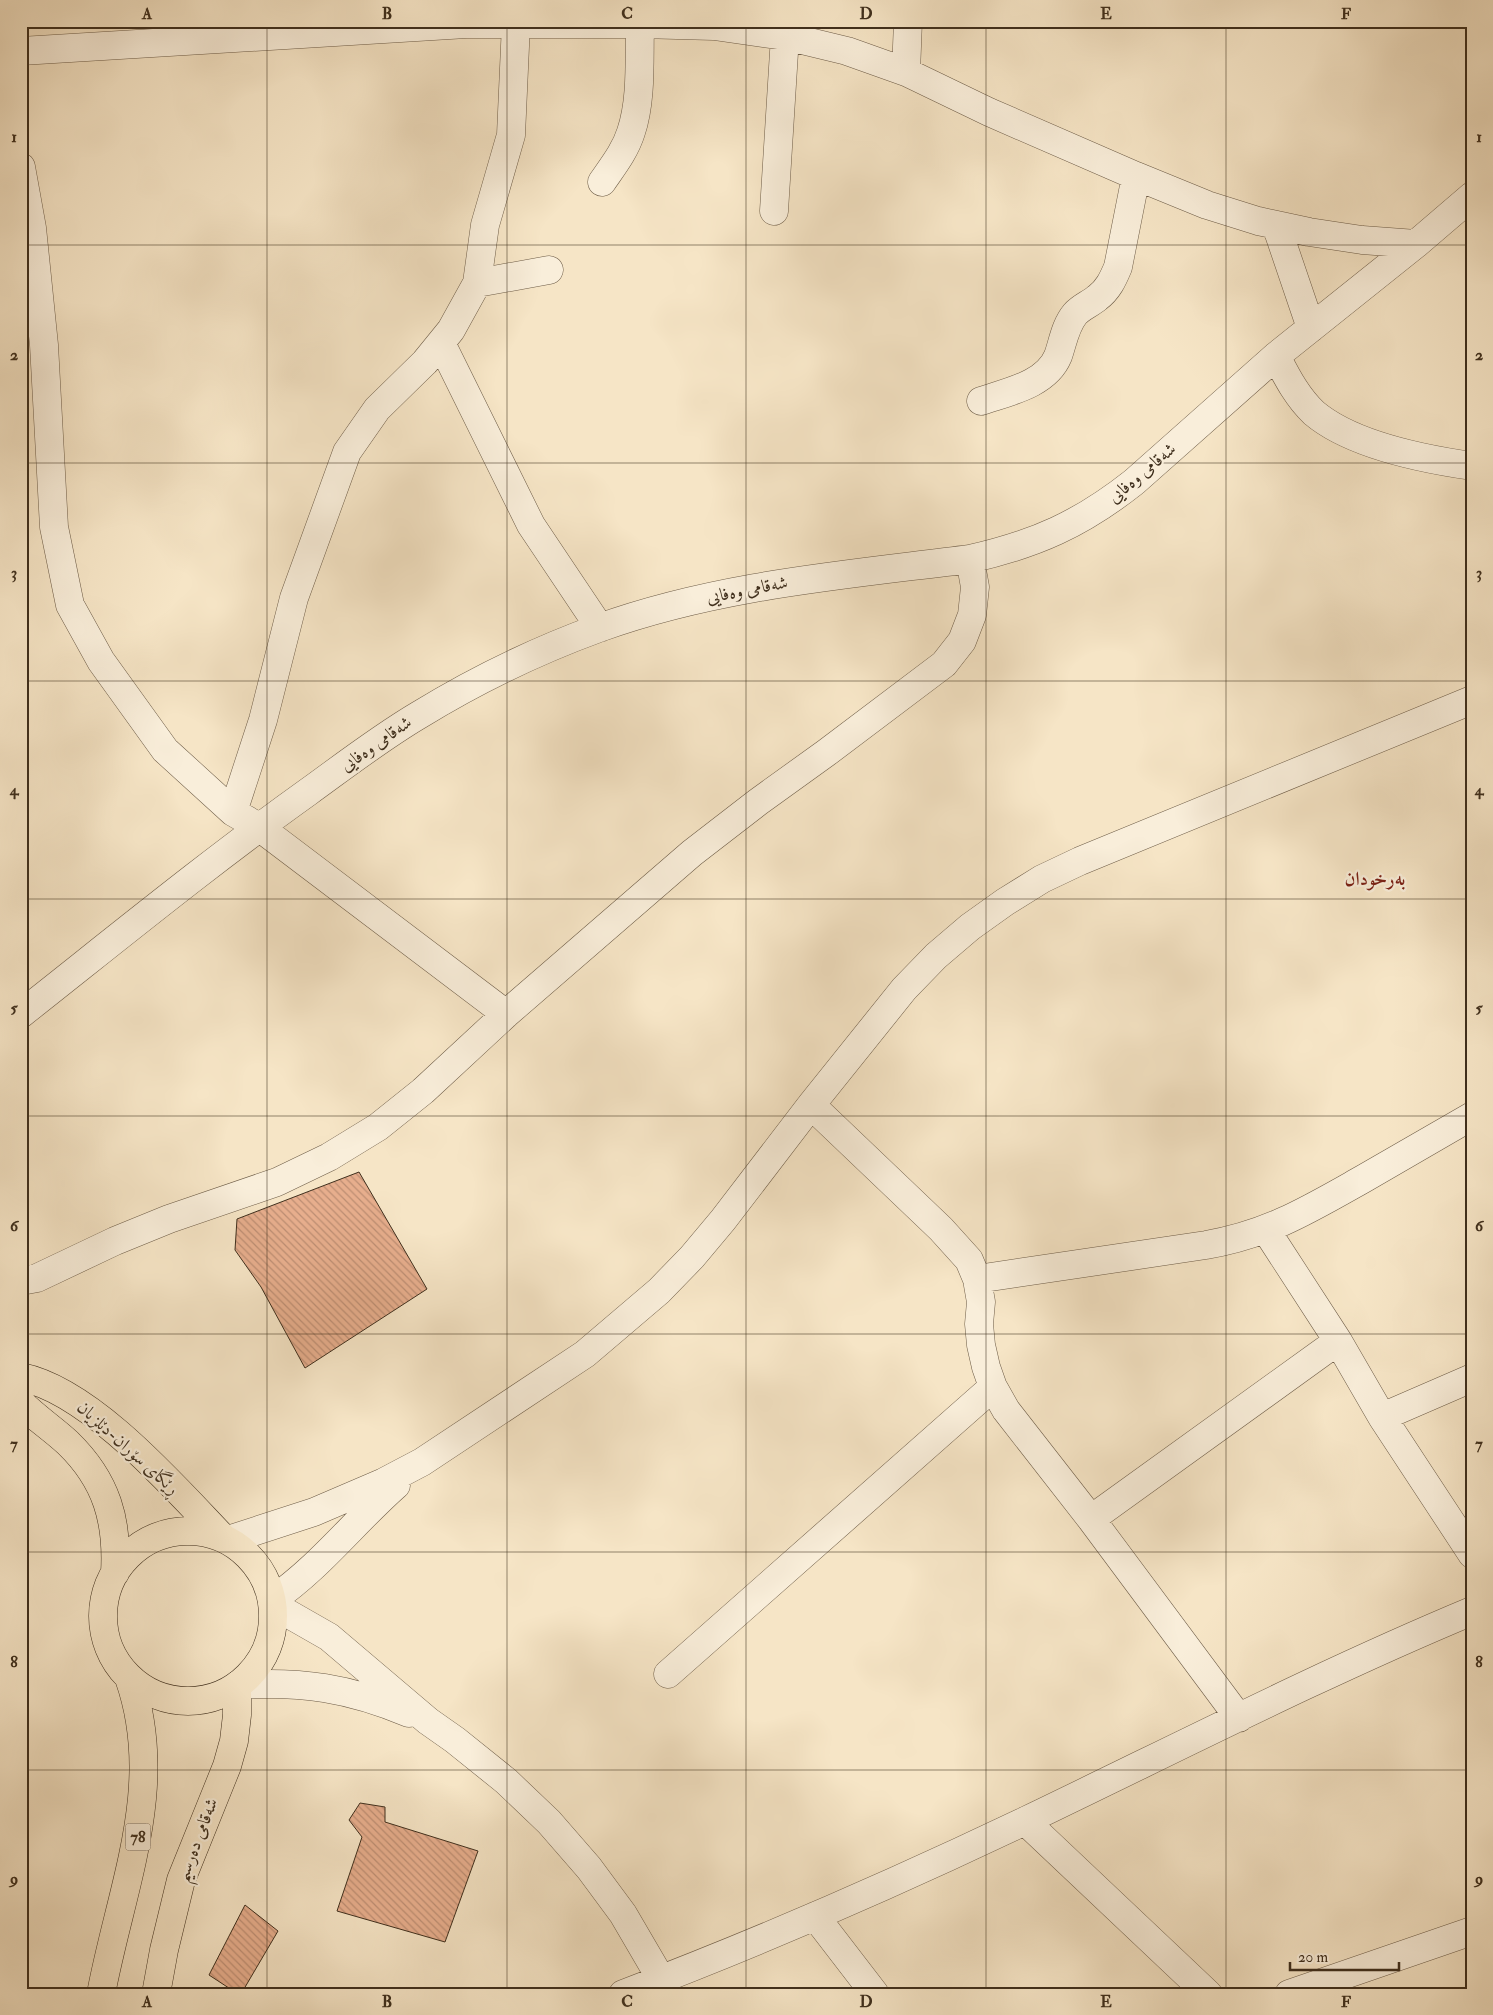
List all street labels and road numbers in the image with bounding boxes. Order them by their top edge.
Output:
street label: شەقامی وەفایی [1103,438,1181,508]
street label: شەقامی وەفایی [704,571,790,609]
street label: شەقامی وەفایی [336,711,416,777]
street label: ڕێگای سۆران-دێلزیان [70,1395,185,1502]
street label: شەقامی دەرسیم [170,1795,229,1887]
road number: 78 [126,1824,150,1850]

